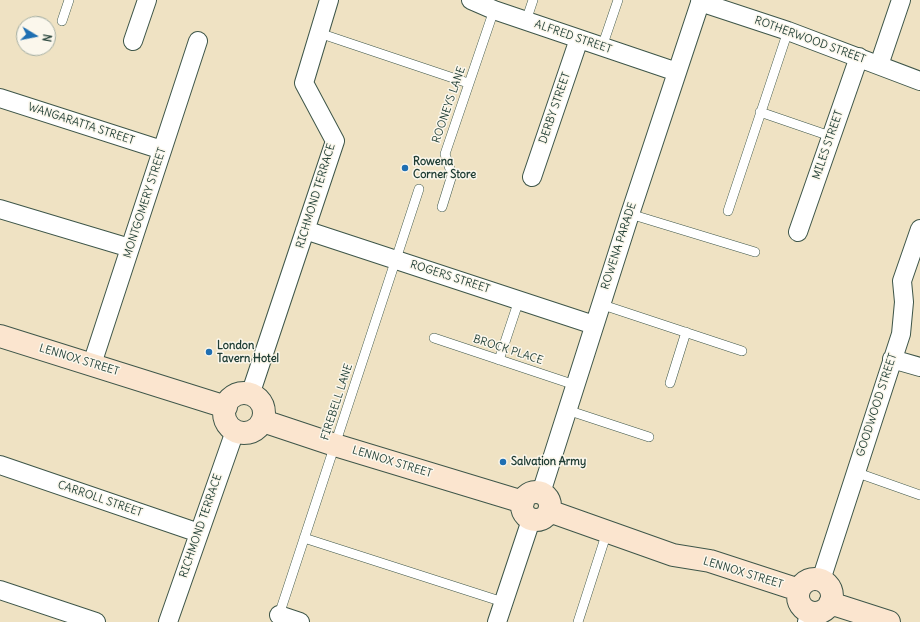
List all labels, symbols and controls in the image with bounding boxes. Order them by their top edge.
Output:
street label: ROTHERWOOD STREET [753,14,867,66]
north arrow [16,16,56,56]
street label: ALFRED STREET [533,18,613,56]
text: N [39,33,54,43]
street label: ROONEYS LANE [430,65,468,145]
street label: DERBY STREET [537,71,573,145]
street label: WANGARATTA STREET [26,101,136,147]
street label: MILES STREET [810,109,846,181]
street label: RICHMOND TERRACE [294,142,338,250]
street label: MONTGOMERY STREET [121,146,169,260]
place label: Rowena Corner Store [413,155,476,181]
marker: Rowena Corner Store [400,163,410,173]
street label: ROWENA PARADE [599,201,639,291]
street label: ROGERS STREET [408,258,492,296]
street label: BROCK PLACE [471,333,545,367]
place label: London Tavern Hotel [217,339,279,365]
street label: LENNOX STREET [37,342,121,378]
marker: London Tavern Hotel [204,347,214,357]
street label: GOODWOOD STREET [854,352,900,458]
street label: FIREBELL LANE [318,362,356,442]
street label: LENNOX STREET [350,444,434,480]
place label: Salvation Army [511,455,586,469]
marker: Salvation Army [498,457,508,467]
street label: RICHMOND TERRACE [177,472,225,580]
street label: CARROLL STREET [56,478,144,520]
street label: LENNOX STREET [701,555,785,591]

